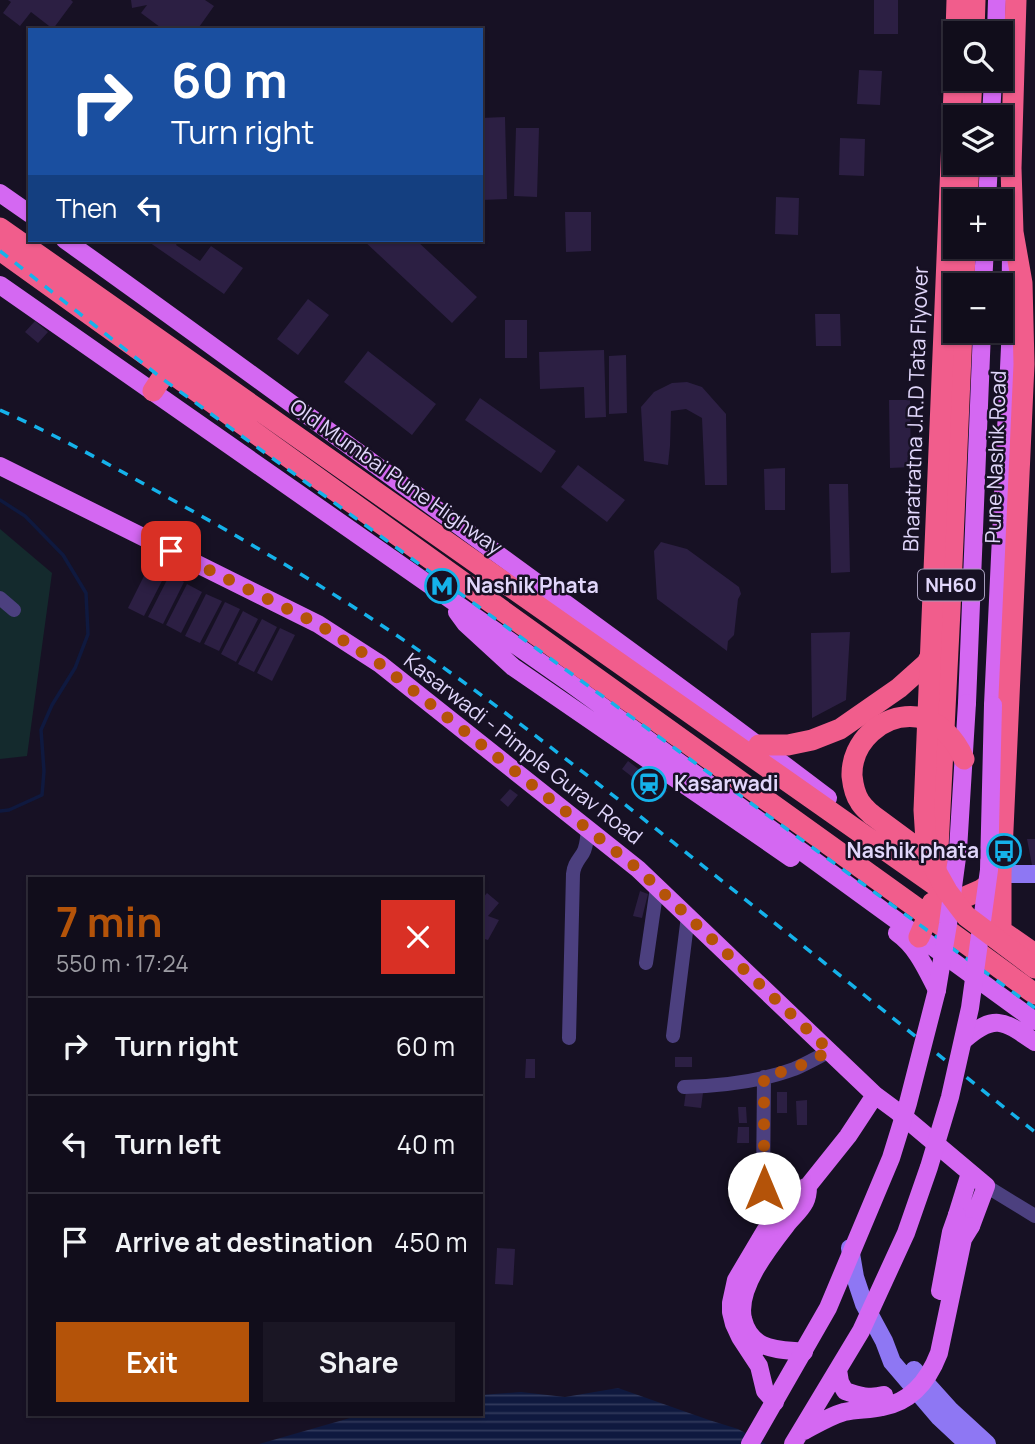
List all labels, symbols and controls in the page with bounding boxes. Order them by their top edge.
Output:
map controls [943,21,1013,343]
button: search [943,21,1013,91]
text: 60 m [171,46,288,113]
icon: right [56,56,147,147]
button: layers [943,105,1013,175]
text: Turn right [171,110,314,154]
icon: left [131,189,169,227]
button: + [943,189,1013,259]
text: Then [56,190,117,226]
street label: Bharatratna J.R.D Tata Flyover [896,265,934,552]
button: − [943,273,1013,343]
street label: Pune Nashik Road [978,370,1012,544]
street label: Old Mumbai Pune Highway [285,392,509,560]
pin [141,521,201,581]
icon: arrive [152,532,190,570]
metro station icon: Nashik Phata [423,567,461,605]
road number: NH60 [918,570,984,600]
place label: Nashik Phata [466,571,599,599]
street label: Kasarwadi - Pimple Gurav Road [399,646,649,850]
station icon: Kasarwadi [630,765,668,803]
place label: Kasarwadi [674,769,779,797]
bus stop icon: Nashik phata [985,832,1023,870]
place label: Nashik phata [847,836,979,864]
text: 7 min [56,892,163,950]
button: close [381,900,455,974]
text: 550 m · 17:24 [56,947,189,979]
icon: right [56,1027,94,1065]
text: Turn right [115,1028,239,1064]
text: 60 m [396,1028,455,1064]
icon: left [56,1125,94,1163]
text: Turn left [115,1126,222,1162]
text: 40 m [397,1126,455,1162]
position arrow [727,1151,801,1225]
icon: arrive [56,1223,94,1261]
text: Arrive at destination [115,1224,373,1260]
text: 450 m [394,1224,468,1260]
button: Exit [56,1322,249,1402]
button: Share [263,1322,455,1402]

